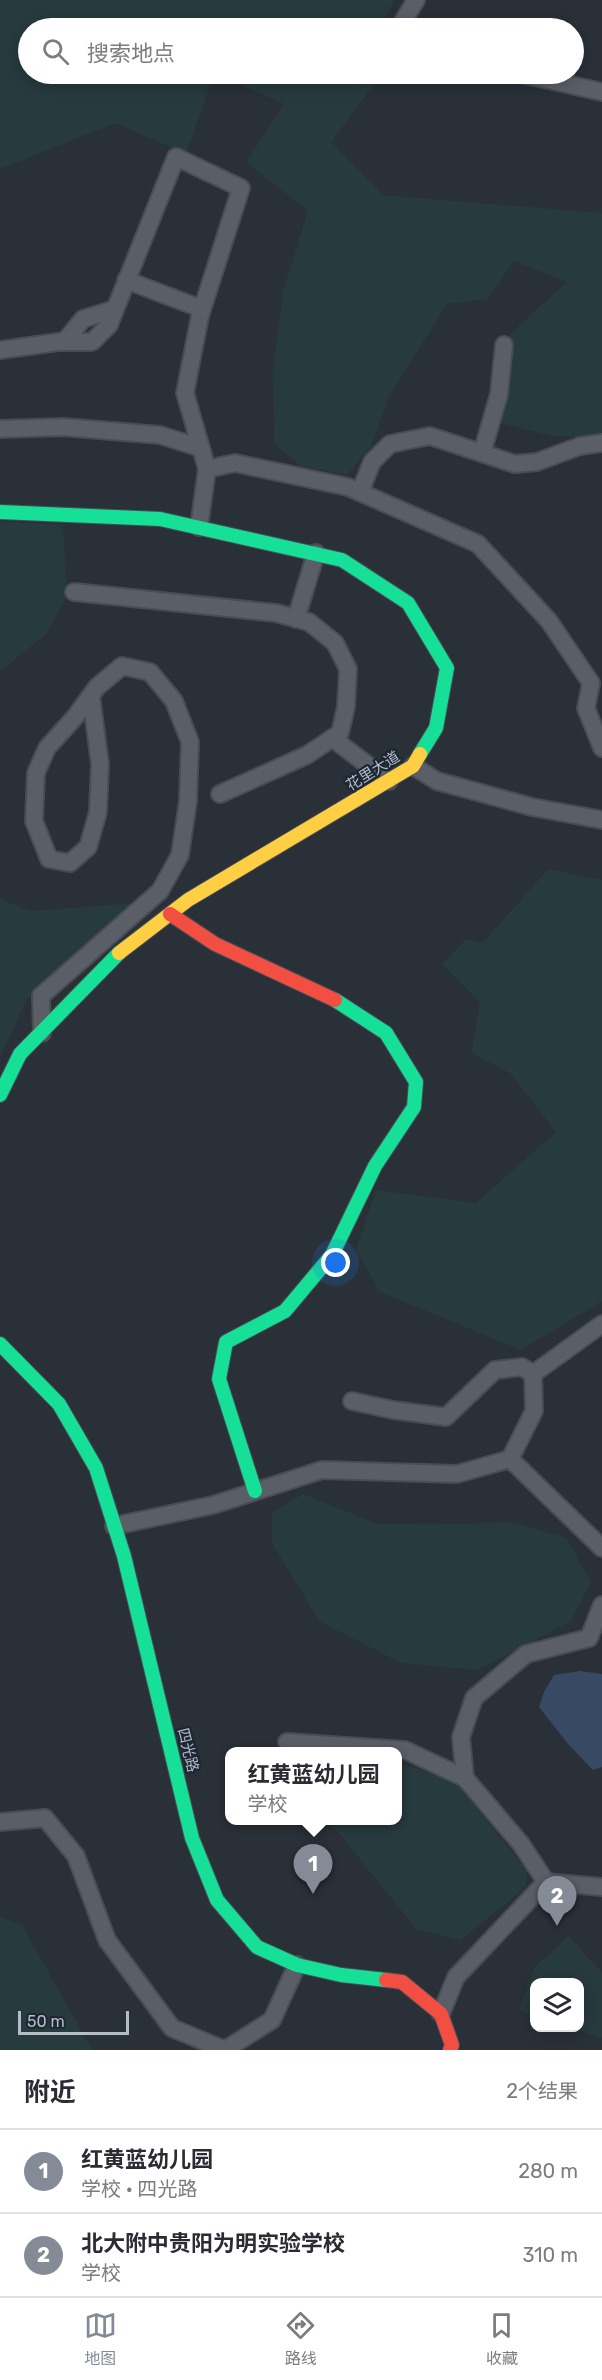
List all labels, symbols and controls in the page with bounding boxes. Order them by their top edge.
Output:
search box [18,18,584,84]
icon: search [39,35,72,68]
text: 搜索地点 [87,40,175,67]
street label: 花里大道 [343,747,403,795]
your location [321,1248,350,1277]
street label: 四光路 [174,1726,202,1774]
popup [225,1747,402,1825]
text: 红黄蓝幼儿园 [247,1761,380,1788]
text: 学校 [247,1792,287,1816]
pin: 1 [294,1844,332,1894]
pin: 2 [538,1876,576,1926]
map controls [530,1978,584,2032]
button: layers [530,1978,584,2032]
scale bar [18,2008,129,2036]
text: 50 m [27,2012,65,2031]
text: 附近 [24,2077,76,2108]
text: 2个结果 [506,2079,578,2103]
text: 红黄蓝幼儿园 [81,2146,213,2173]
text: 1 [39,2159,48,2183]
text: 280 m [518,2159,578,2183]
text: 学校 · 四光路 [81,2177,197,2201]
text: 北大附中贵阳为明实验学校 [81,2230,345,2257]
text: 2 [37,2243,50,2267]
text: 310 m [522,2243,578,2267]
text: 学校 [81,2261,121,2285]
tab: 地图 [84,2309,117,2369]
tab: 路线 [284,2309,317,2369]
tab: 收藏 [485,2309,518,2369]

